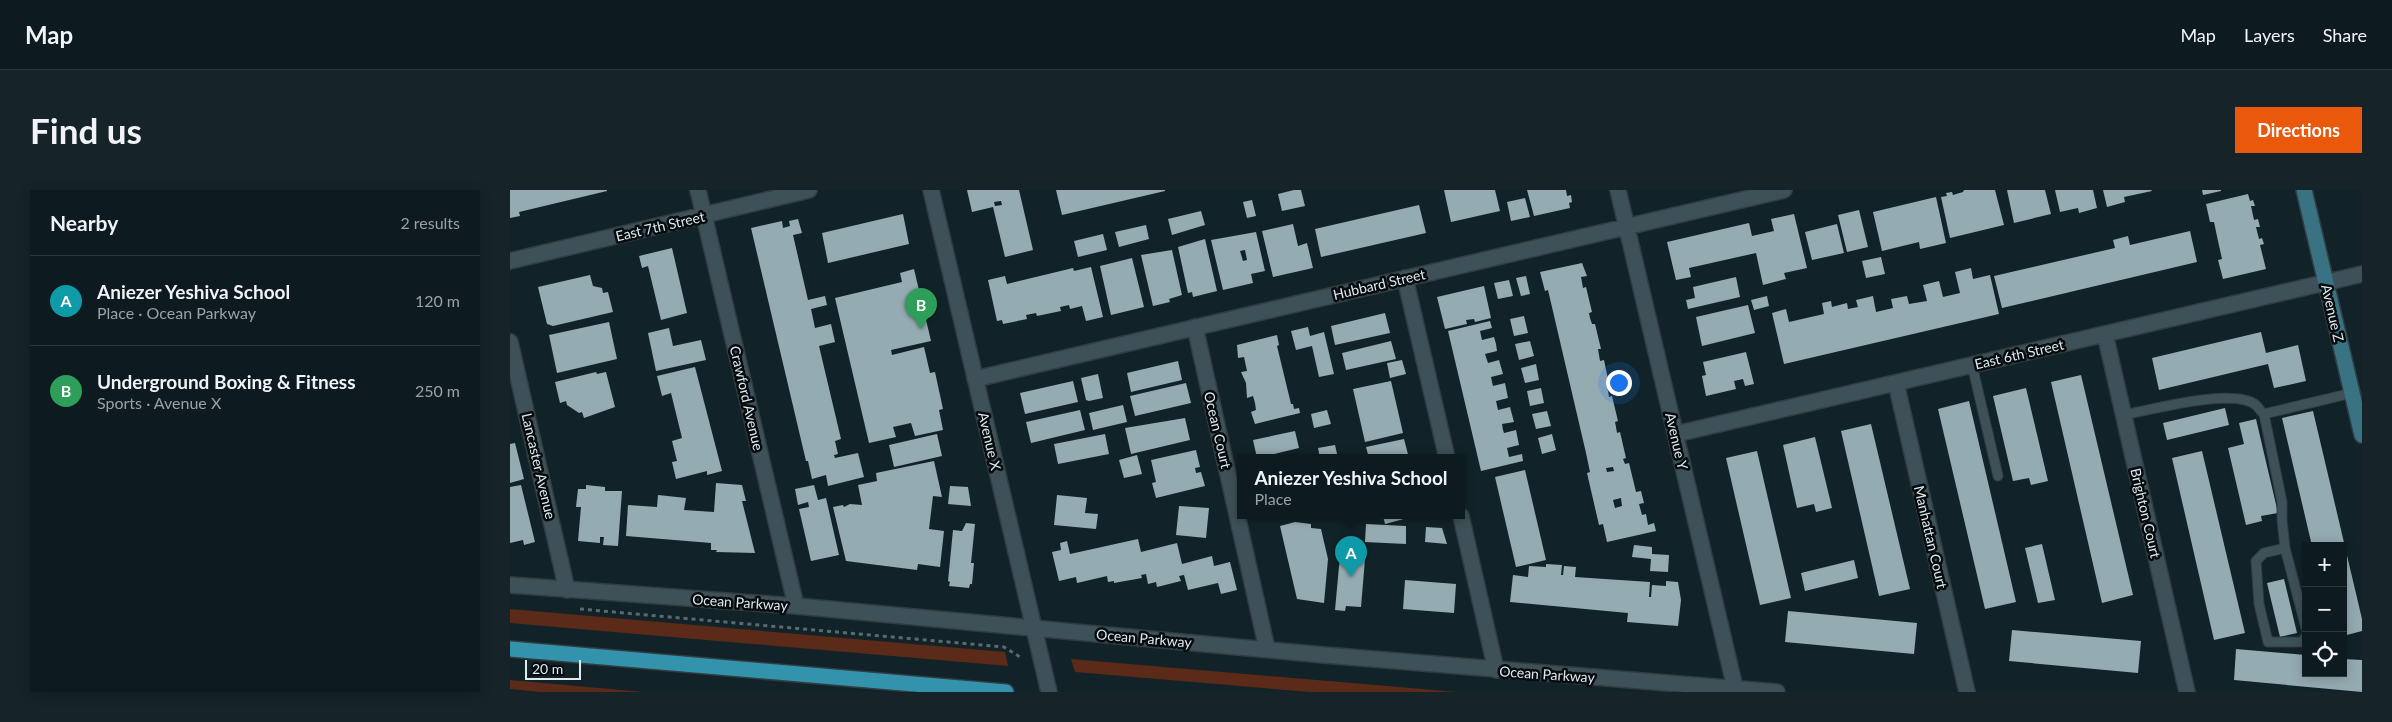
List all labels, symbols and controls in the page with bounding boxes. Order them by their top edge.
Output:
text: Map [25,20,73,49]
text: Map [2180,24,2216,46]
text: Layers [2244,24,2295,46]
text: Share [2323,24,2367,46]
button: Directions [2235,107,2362,153]
text: Find us [30,109,142,151]
street label: East 7th Street [614,207,706,245]
text: Nearby [50,210,118,235]
text: 2 results [400,213,460,232]
street label: Hubbard Street [1331,265,1427,303]
text: Aniezer Yeshiva School [97,280,290,303]
street label: Avenue Z [2318,283,2348,343]
pin: B [905,288,937,329]
text: A [60,291,72,310]
text: 120 m [415,291,460,310]
text: Place · Ocean Parkway [97,303,256,322]
street label: East 6th Street [1973,335,2065,373]
street label: Crawford Avenue [727,344,767,452]
text: Underground Boxing & Fitness [97,370,356,393]
your location [1606,370,1632,396]
text: B [61,381,71,400]
text: 250 m [415,381,460,400]
street label: Ocean Court [1201,390,1235,470]
text: Sports · Avenue X [97,393,221,412]
street label: Avenue X [975,410,1005,472]
street label: Lancaster Avenue [519,411,559,521]
street label: Avenue Y [1662,411,1692,471]
popup [1237,454,1465,519]
text: Aniezer Yeshiva School [1254,466,1448,489]
street label: Brighton Court [2127,466,2165,560]
street label: Manhattan Court [1911,484,1951,590]
text: Place [1254,489,1292,508]
pin: A [1335,536,1367,577]
map controls [2302,542,2347,677]
button: + [2302,542,2347,587]
button: − [2302,587,2347,632]
street label: Ocean Parkway [692,590,789,614]
street label: Ocean Parkway [1096,625,1193,651]
button: locate [2302,632,2347,677]
scale bar [525,657,581,680]
text: 20 m [532,660,563,677]
street label: Ocean Parkway [1499,662,1596,686]

